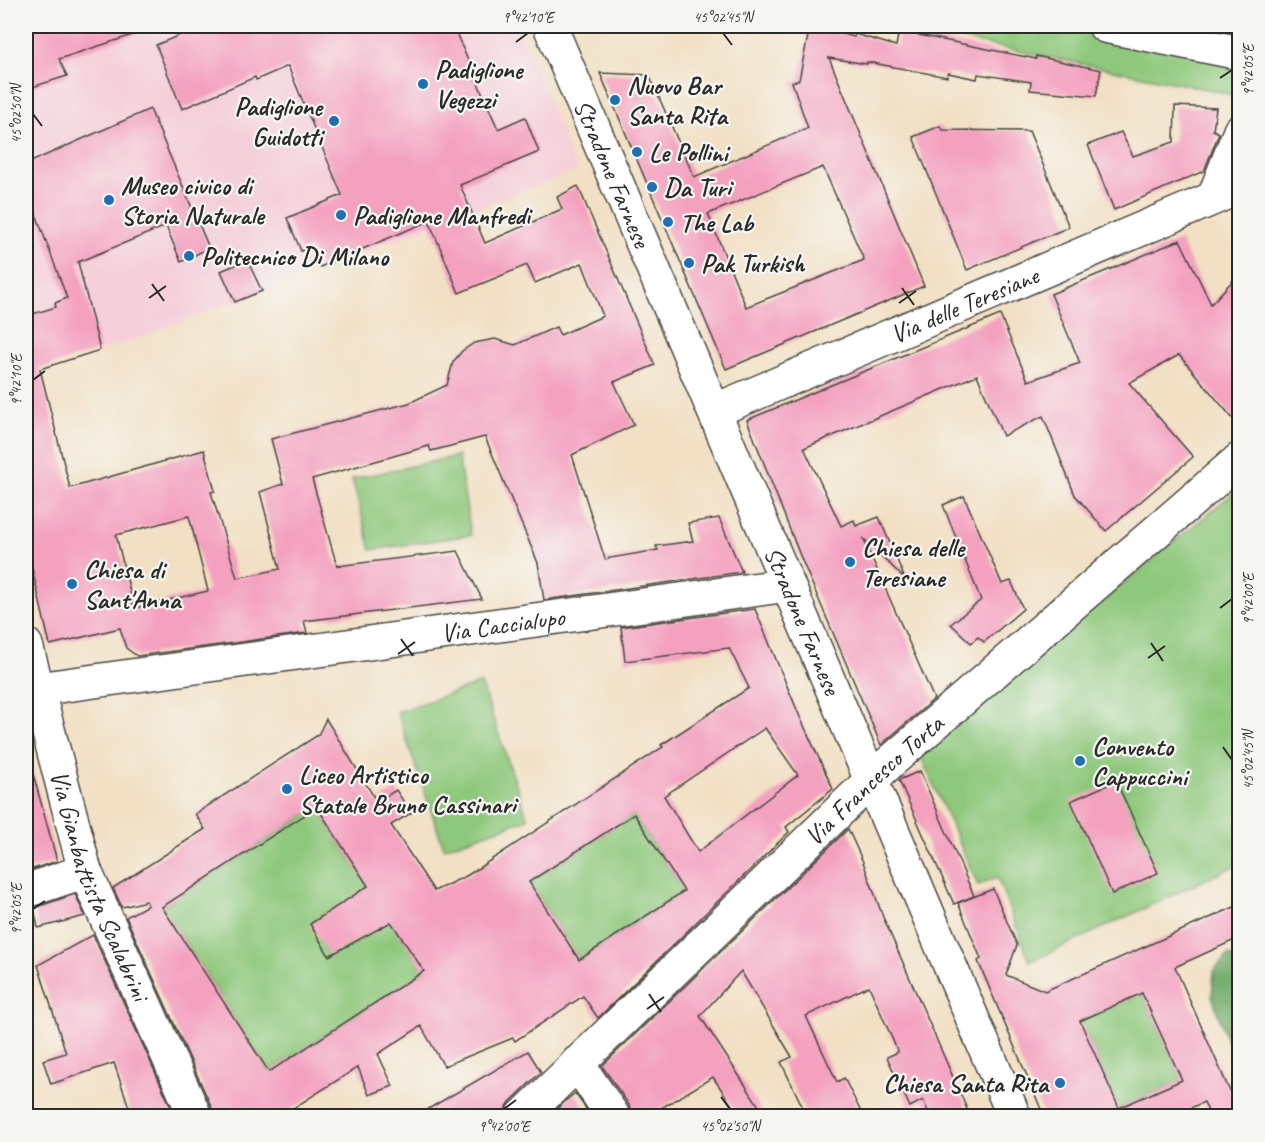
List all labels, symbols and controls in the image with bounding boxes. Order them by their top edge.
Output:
text: 9°42'10"E [502,8,556,27]
text: 45°02'45"N [693,8,756,27]
text: 9°42'05"E [1239,42,1258,96]
place label: Padiglione Vegezzi [435,53,525,116]
place label: Nuovo Bar Santa Rita [627,69,729,132]
marker: Padiglione Vegezzi [416,77,430,91]
text: 45°02'50"N [7,81,26,144]
place label: Padiglione Guidotti [235,90,326,153]
marker: Nuovo Bar Santa Rita [608,93,622,107]
street label: Stradone Farnese [567,94,659,254]
marker: Padiglione Guidotti [327,114,341,128]
place label: Le Pollini [649,136,732,169]
marker: Le Pollini [630,145,644,159]
place label: Museo civico di Storia Naturale [121,169,266,232]
place label: Da Turi [664,171,735,204]
marker: Da Turi [645,180,659,194]
marker: Museo civico di Storia Naturale [102,193,116,207]
place label: Padiglione Manfredi [353,199,533,232]
place label: The Lab [680,206,754,239]
marker: Padiglione Manfredi [334,208,348,222]
marker: The Lab [661,215,675,229]
place label: Politecnico Di Milano [201,240,390,273]
place label: Pak Turkish [701,247,805,280]
marker: Politecnico Di Milano [182,249,196,263]
marker: Pak Turkish [682,256,696,270]
street label: Via delle Teresiane [885,258,1045,350]
text: 9°42'10"E [7,352,26,406]
place label: Chiesa delle Teresiane [862,531,966,594]
street label: Stradone Farnese [757,541,850,701]
place label: Chiesa di Sant'Anna [84,553,183,616]
marker: Chiesa delle Teresiane [843,555,857,569]
text: 9°42'00"E [1239,571,1258,625]
marker: Chiesa di Sant'Anna [65,577,79,591]
street label: Via Caccialupo [439,599,568,649]
street label: Via Francesco Torta [797,706,951,852]
text: 45°02'45"N [1239,727,1258,790]
place label: Convento Cappuccini [1092,730,1191,793]
marker: Convento Cappuccini [1073,754,1087,768]
place label: Liceo Artistico Statale Bruno Cassinari [299,758,520,821]
street label: Via Gianbattista Scalabrini [43,767,159,1008]
marker: Liceo Artistico Statale Bruno Cassinari [280,782,294,796]
text: 9°42'05"E [7,881,26,935]
place label: Chiesa Santa Rita [883,1067,1050,1100]
marker: Chiesa Santa Rita [1053,1076,1067,1090]
text: 9°42'00"E [478,1117,532,1136]
text: 45°02'50"N [700,1117,763,1136]

